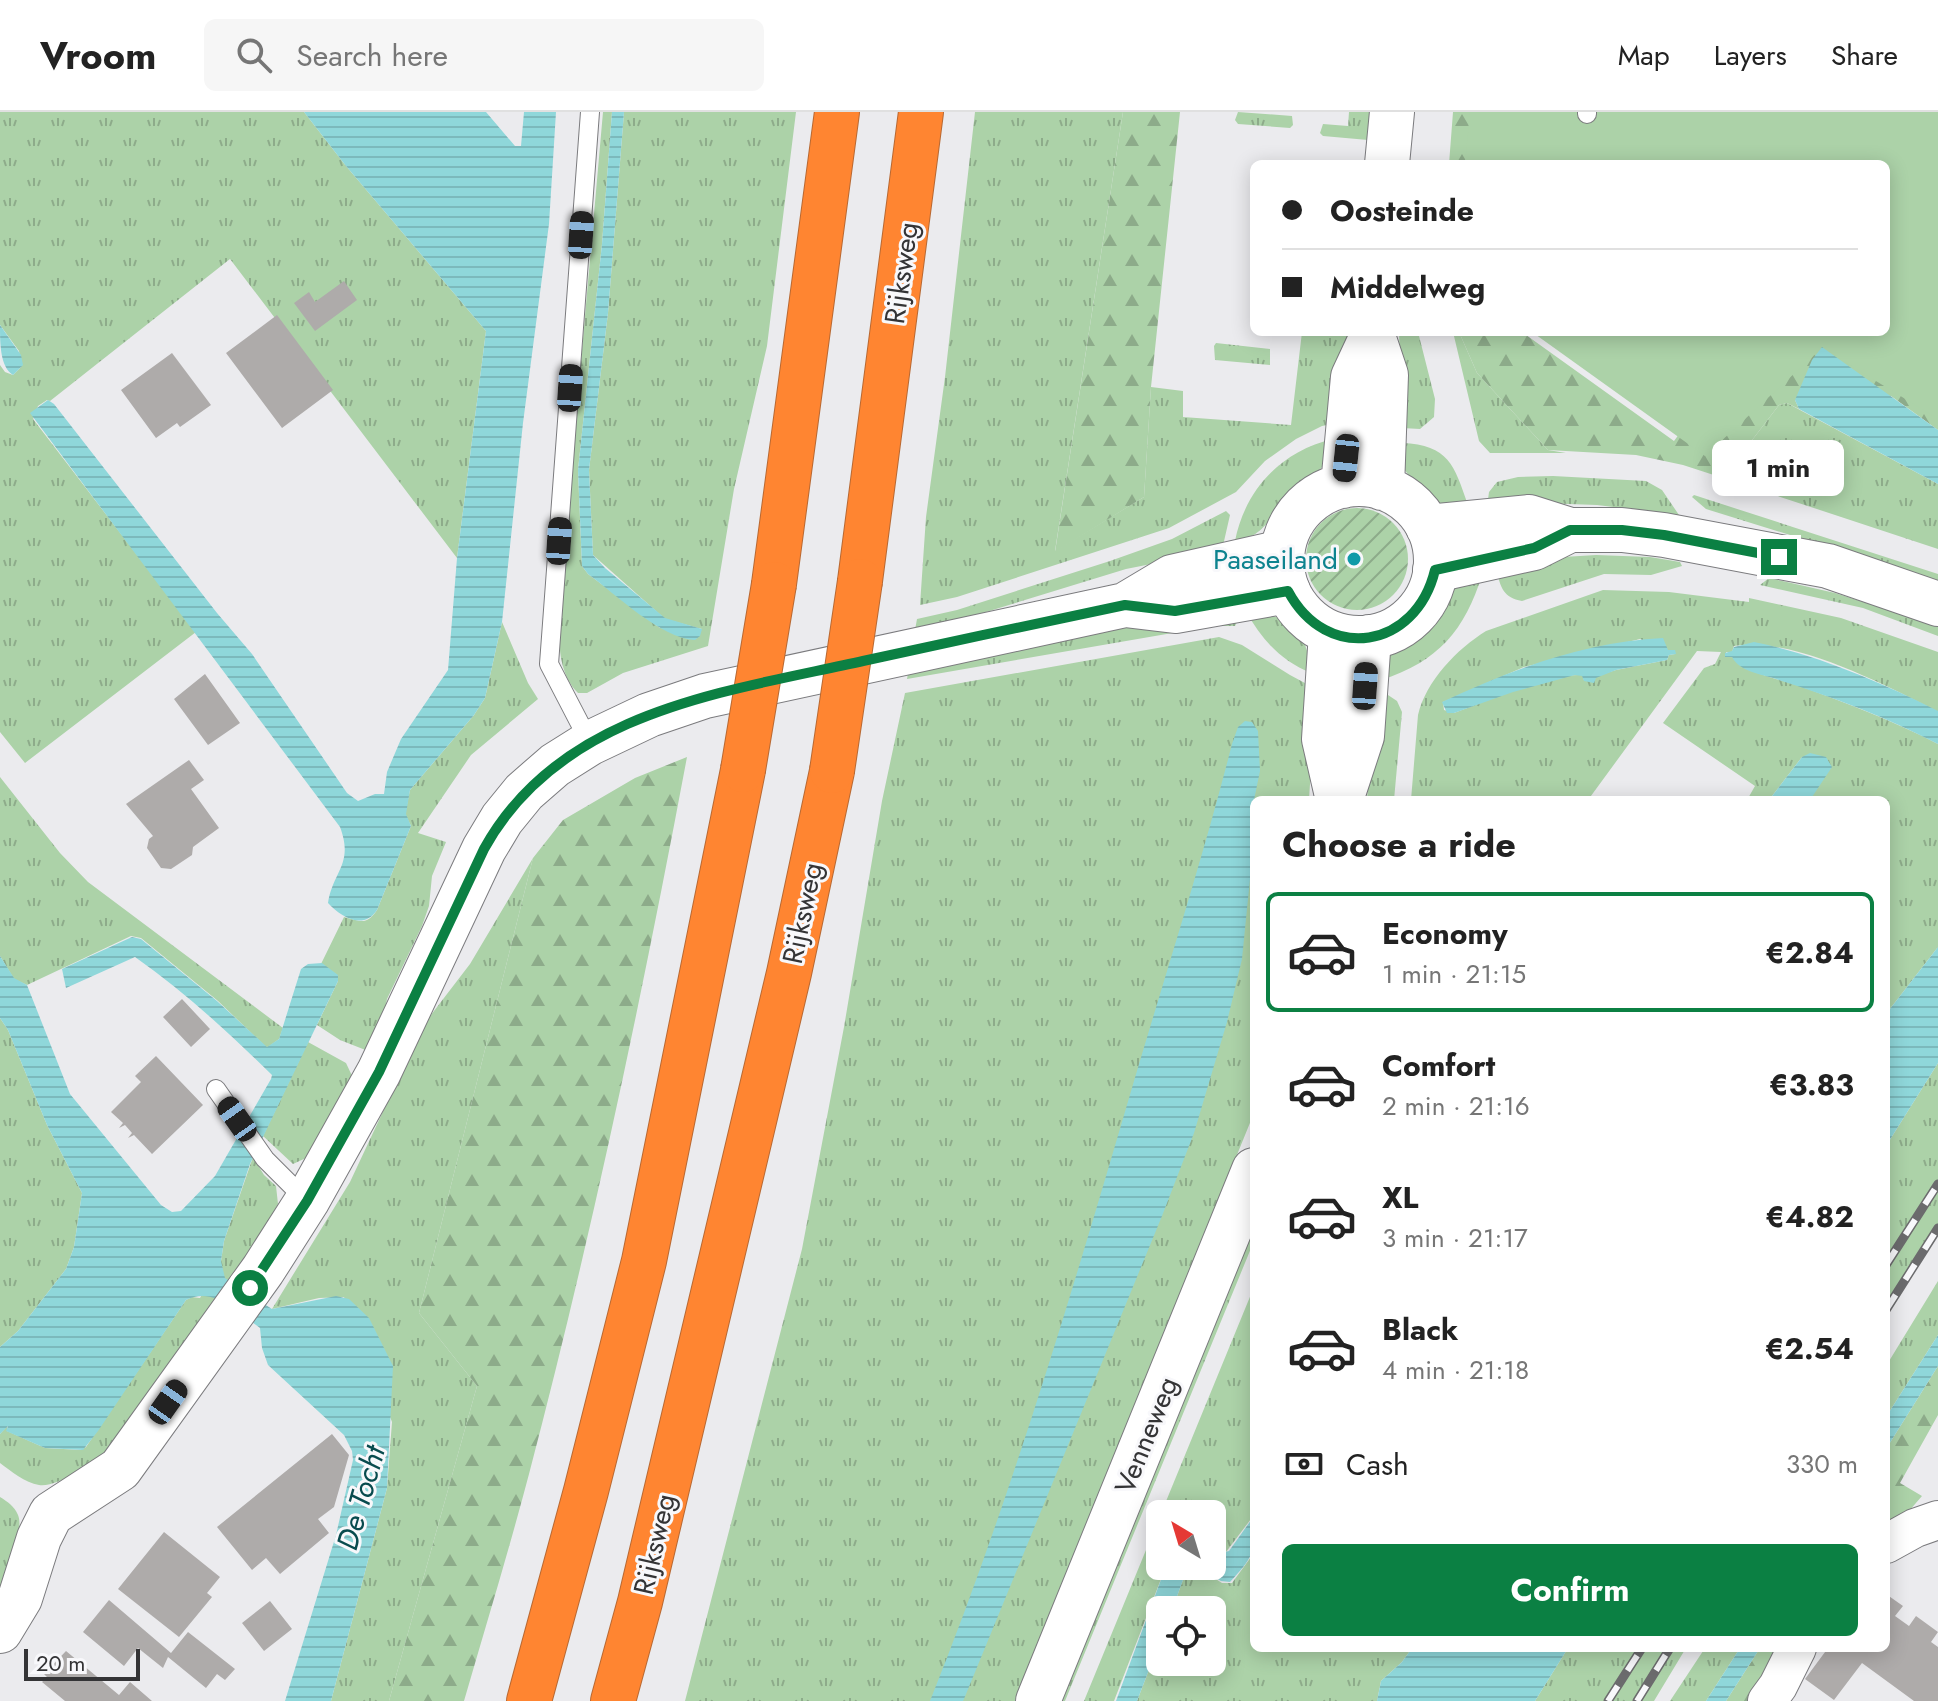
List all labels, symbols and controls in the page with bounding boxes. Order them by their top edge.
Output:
search box [204,19,764,91]
text: Vroom [40,28,156,83]
icon: search [232,33,276,77]
text: Search here [296,34,448,77]
text: Map [1618,35,1670,76]
text: Layers [1714,35,1787,76]
text: Share [1831,35,1898,76]
text: Oosteinde [1330,189,1474,232]
car [567,210,595,260]
street label: Rijksweg [874,219,929,327]
text: Middelweg [1330,266,1485,309]
car [556,363,584,413]
car [1332,433,1360,483]
callout: 1 min [1713,441,1845,497]
text: 1 min [1746,449,1810,487]
car [545,516,573,566]
place label: Paaseiland [1213,539,1338,580]
route end [1761,539,1797,575]
marker: Paaseiland [1345,550,1363,568]
car [1351,661,1379,711]
text: Choose a ride [1282,818,1516,870]
street label: Rijksweg [772,859,833,967]
text: Economy [1382,912,1508,955]
icon: car [1286,916,1358,988]
text: €2.84 [1765,931,1854,974]
text: 1 min · 21:15 [1382,955,1526,993]
text: Comfort [1382,1044,1495,1087]
icon: car [1286,1048,1358,1120]
text: €3.83 [1769,1063,1854,1106]
text: 2 min · 21:16 [1382,1087,1530,1125]
car [213,1092,261,1146]
text: XL [1382,1176,1418,1219]
icon: car [1286,1180,1358,1252]
text: €4.82 [1765,1195,1854,1238]
text: 3 min · 21:17 [1382,1219,1528,1257]
route start [232,1270,268,1306]
text: Black [1382,1308,1458,1351]
icon: car [1286,1312,1358,1384]
text: €2.54 [1765,1327,1854,1370]
text: 4 min · 21:18 [1382,1351,1529,1389]
street label: Venneweg [1104,1370,1189,1500]
car [144,1375,192,1429]
water label: De Tocht [325,1439,396,1555]
icon: cash [1282,1442,1326,1486]
text: Cash [1346,1443,1409,1486]
text: 330 m [1786,1445,1858,1483]
street label: Rijksweg [623,1490,686,1599]
north arrow [1146,1500,1226,1580]
map controls [1146,1500,1226,1676]
button: Confirm [1282,1544,1858,1636]
button: locate [1146,1596,1226,1676]
scale bar [24,1645,140,1681]
text: 20 m [36,1647,85,1679]

